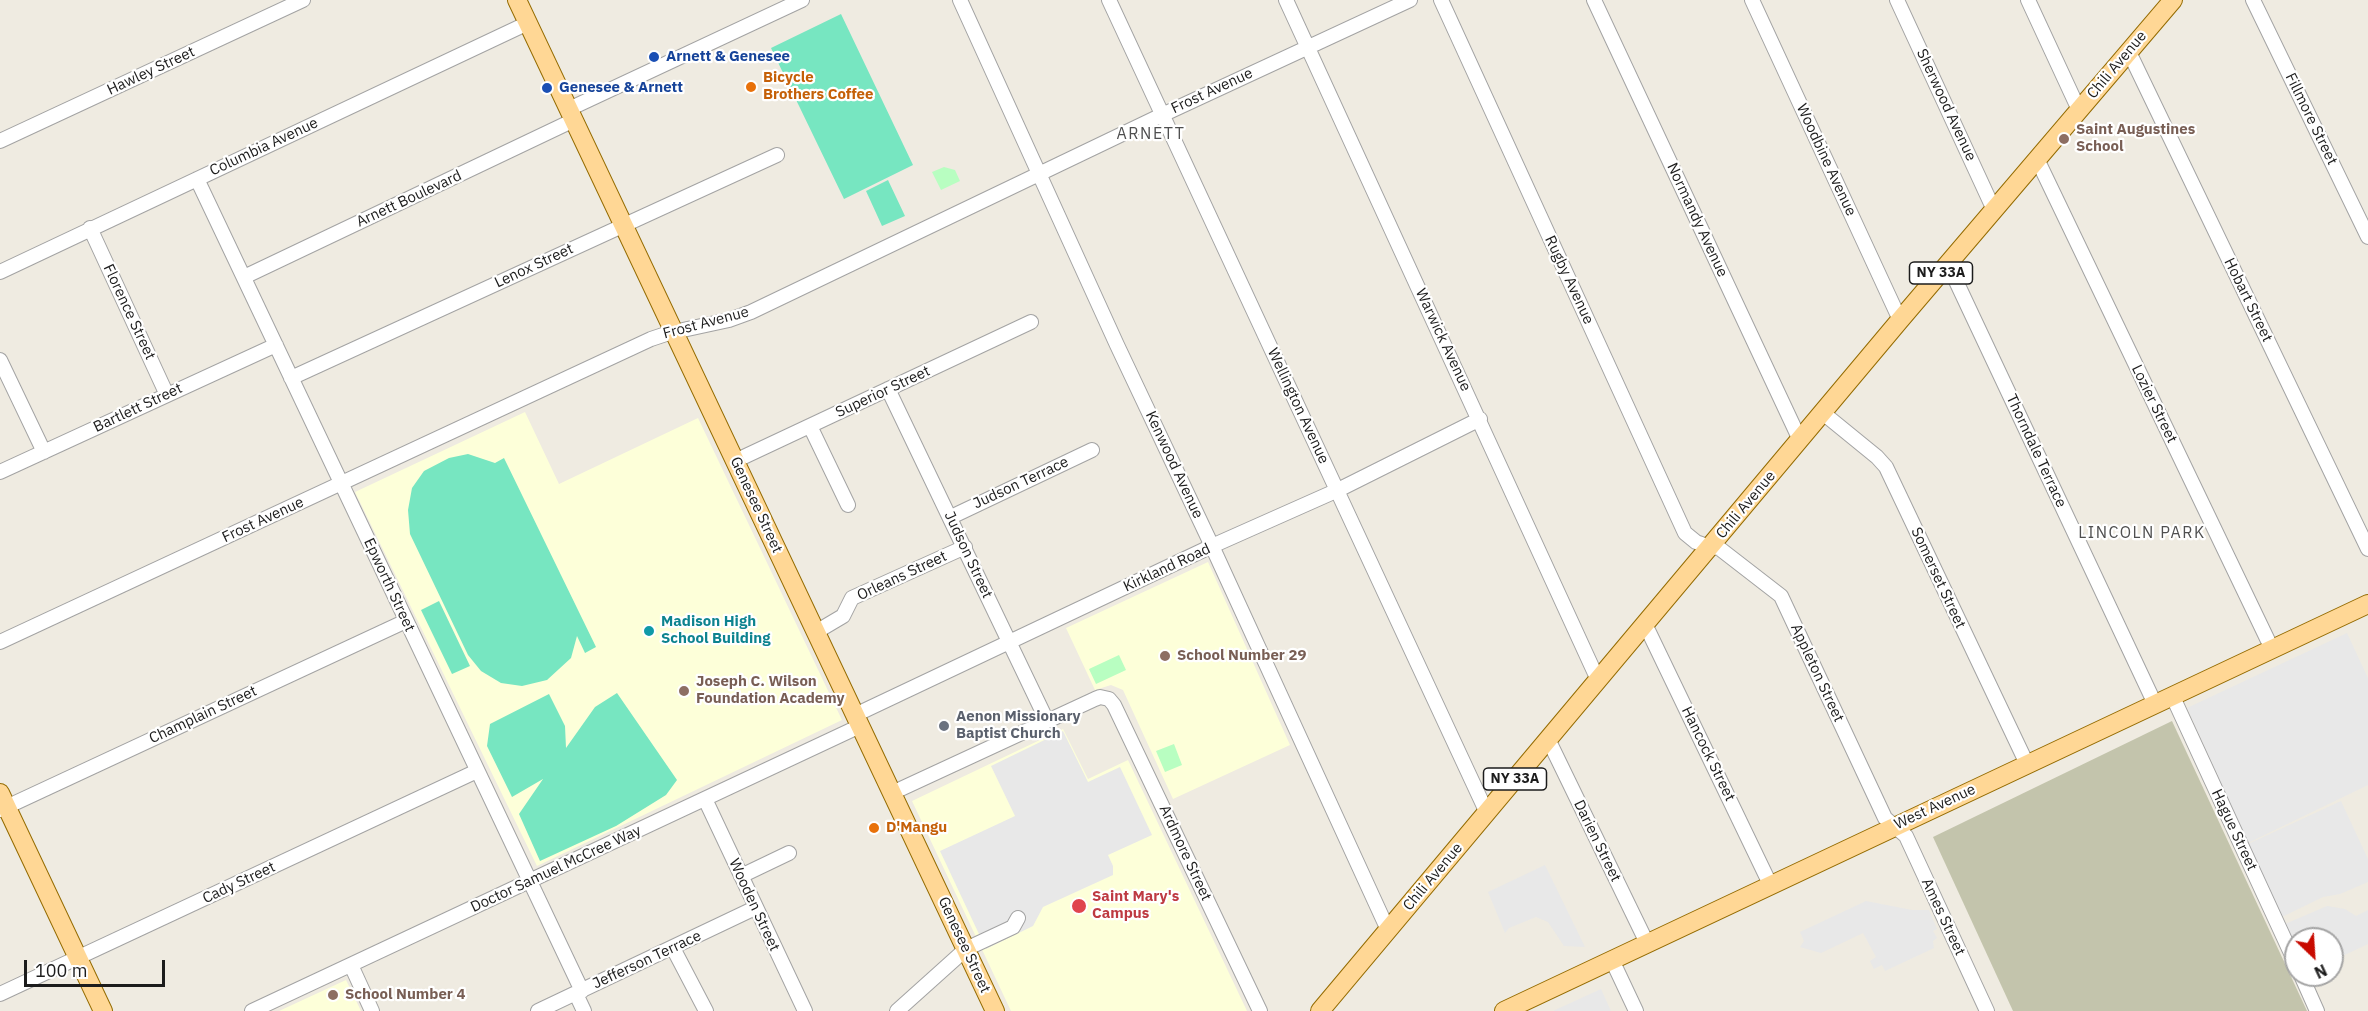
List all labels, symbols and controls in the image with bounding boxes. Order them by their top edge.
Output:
street label: Chili Avenue [2083,27,2151,103]
street label: Hawley Street [104,43,198,99]
street label: Sherwood Avenue [1912,46,1980,164]
place label: Arnett & Genesee [666,48,790,66]
marker: Arnett & Genesee [647,50,661,64]
street label: Frost Avenue [1168,64,1256,118]
place label: Bicycle Brothers Coffee [763,69,873,104]
street label: Fillmore Street [2281,70,2341,168]
place label: Genesee & Arnett [559,79,683,97]
marker: Bicycle Brothers Coffee [744,80,758,94]
marker: Genesee & Arnett [540,81,554,95]
street label: Woodbine Avenue [1792,101,1860,219]
street label: Columbia Avenue [207,114,321,180]
place label: Saint Augustines School [2076,121,2195,156]
district label: ARNETT [1117,124,1185,144]
marker: Saint Augustines School [2057,132,2071,146]
street label: Normandy Avenue [1663,160,1731,280]
street label: Arnett Boulevard [353,167,465,231]
street label: Rugby Avenue [1541,233,1597,327]
street label: Lenox Street [492,240,576,292]
street label: Hobart Street [2220,255,2276,345]
street label: Florence Street [99,261,159,363]
road number: NY 33A [1910,262,1972,284]
street label: Warwick Avenue [1411,286,1475,394]
street label: Frost Avenue [661,303,751,343]
street label: Wellington Avenue [1263,345,1333,467]
street label: Superior Street [833,362,933,422]
street label: Lozier Street [2127,362,2181,446]
street label: Bartlett Street [91,380,185,436]
street label: Thorndale Terrace [2002,392,2070,510]
street label: Kenwood Avenue [1141,408,1207,522]
street label: Judson Terrace [970,453,1072,513]
street label: Genesee Street [726,454,786,556]
street label: Chili Avenue [1712,467,1780,543]
street label: Frost Avenue [219,493,307,547]
street label: Judson Street [940,509,996,601]
district label: LINCOLN PARK [2078,523,2206,543]
street label: Somerset Street [1907,525,1969,631]
street label: Epworth Street [359,535,419,635]
street label: Kirkland Road [1121,540,1213,596]
street label: Orleans Street [854,547,950,605]
place label: Madison High School Building [661,613,770,648]
street label: Appleton Street [1786,621,1848,725]
marker: Madison High School Building [642,624,656,638]
place label: School Number 29 [1177,647,1306,665]
marker: School Number 29 [1158,649,1172,663]
place label: Joseph C. Wilson Foundation Academy [696,673,845,708]
street label: Champlain Street [146,682,260,748]
marker: Joseph C. Wilson Foundation Academy [677,684,691,698]
street label: Hancock Street [1677,704,1739,804]
place label: Aenon Missionary Baptist Church [956,708,1081,743]
marker: Aenon Missionary Baptist Church [937,719,951,733]
road number: NY 33A [1484,768,1546,790]
street label: West Avenue [1892,780,1978,834]
street label: Hague Street [2207,786,2261,874]
street label: Darien Street [1569,797,1625,885]
street label: Ardmore Street [1155,802,1215,904]
place label: D'Mangu [886,819,947,837]
marker: D'Mangu [867,821,881,835]
street label: Doctor Samuel McCree Way [468,822,644,916]
street label: Chili Avenue [1399,839,1467,915]
street label: Wooden Street [725,856,783,954]
street label: Cady Street [200,858,278,908]
street label: Ames Street [1917,876,1969,958]
place label: Saint Mary's Campus [1092,888,1179,923]
street label: Genesee Street [934,894,994,996]
marker: Saint Mary's Campus [1070,897,1088,915]
street label: Jefferson Terrace [590,927,704,993]
north arrow [2284,927,2344,987]
scale bar [27,948,168,986]
text: 100 m [35,959,87,982]
text: N [2311,960,2330,983]
place label: School Number 4 [345,986,465,1004]
marker: School Number 4 [326,988,340,1002]

